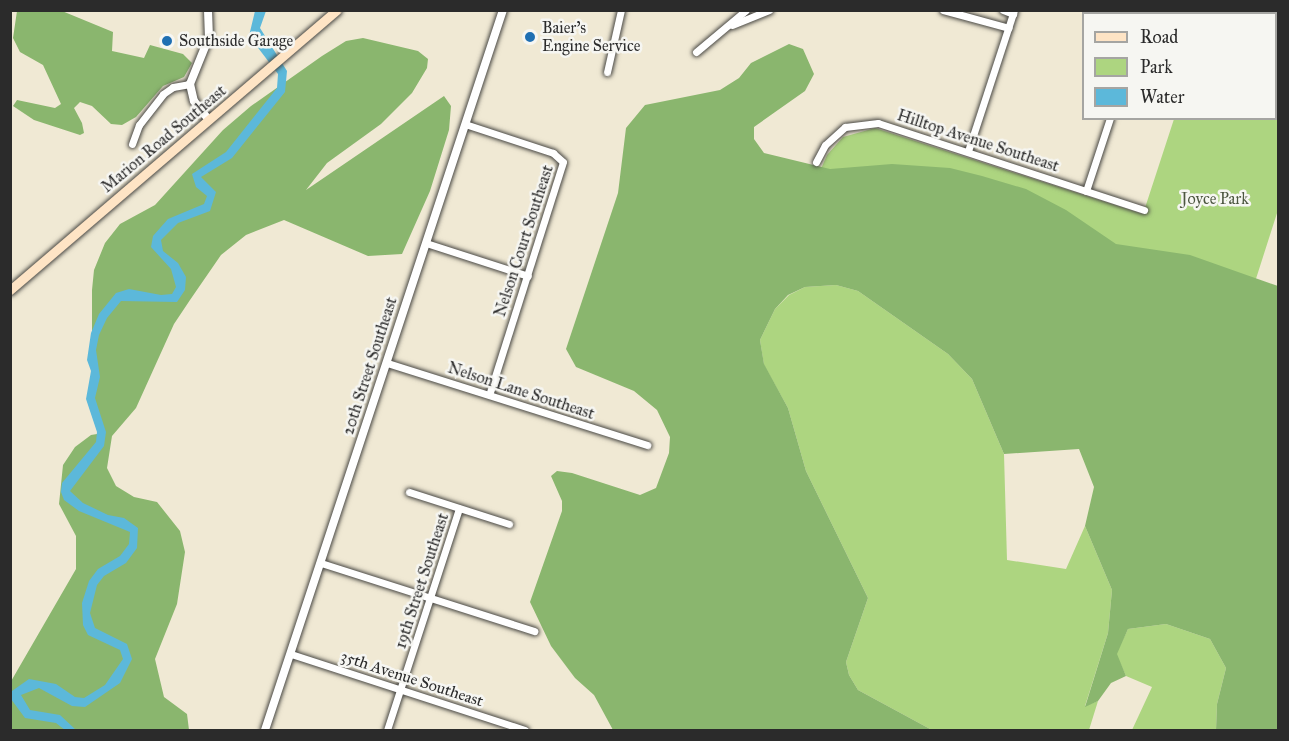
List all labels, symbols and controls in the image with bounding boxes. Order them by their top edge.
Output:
legend [1082,12,1277,120]
place label: Baier's Engine Service [542,18,640,56]
text: Road [1140,26,1178,48]
marker: Baier's Engine Service [523,30,537,44]
place label: Southside Garage [179,31,293,51]
marker: Southside Garage [160,34,174,48]
text: Park [1140,56,1173,78]
street label: Marion Road Southeast [98,81,230,197]
text: Water [1140,86,1184,108]
street label: Hilltop Avenue Southeast [895,106,1061,176]
street label: Nelson Court Southeast [490,163,558,319]
park label: Joyce Park [1181,189,1249,209]
street label: 20th Street Southeast [339,295,401,437]
street label: Nelson Lane Southeast [445,358,597,424]
street label: 19th Street Southeast [391,511,453,651]
street label: 35th Avenue Southeast [338,647,486,711]

